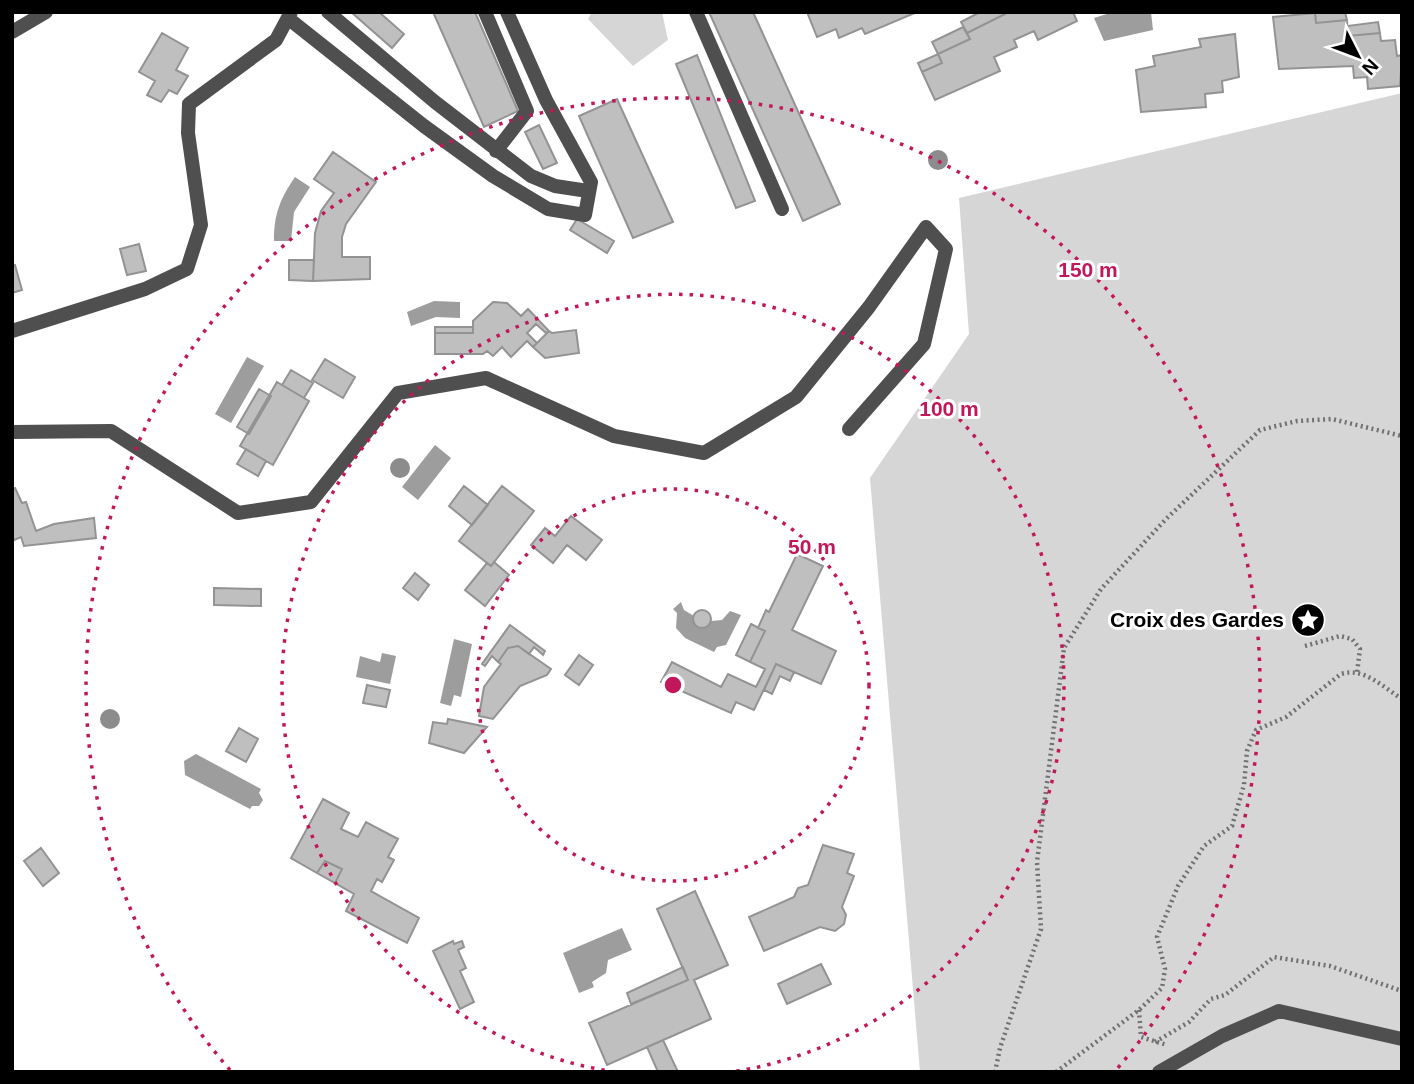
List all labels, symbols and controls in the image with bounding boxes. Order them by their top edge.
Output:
north arrow [1323,21,1393,91]
text: N [1358,55,1383,79]
text: 150 m [1058,258,1118,281]
text: 100 m [919,397,979,420]
text: 50 m [788,535,836,558]
place icon: Croix des Gardes [1289,601,1327,639]
place label: Croix des Gardes [1110,608,1284,631]
centre of rings [661,673,685,697]

